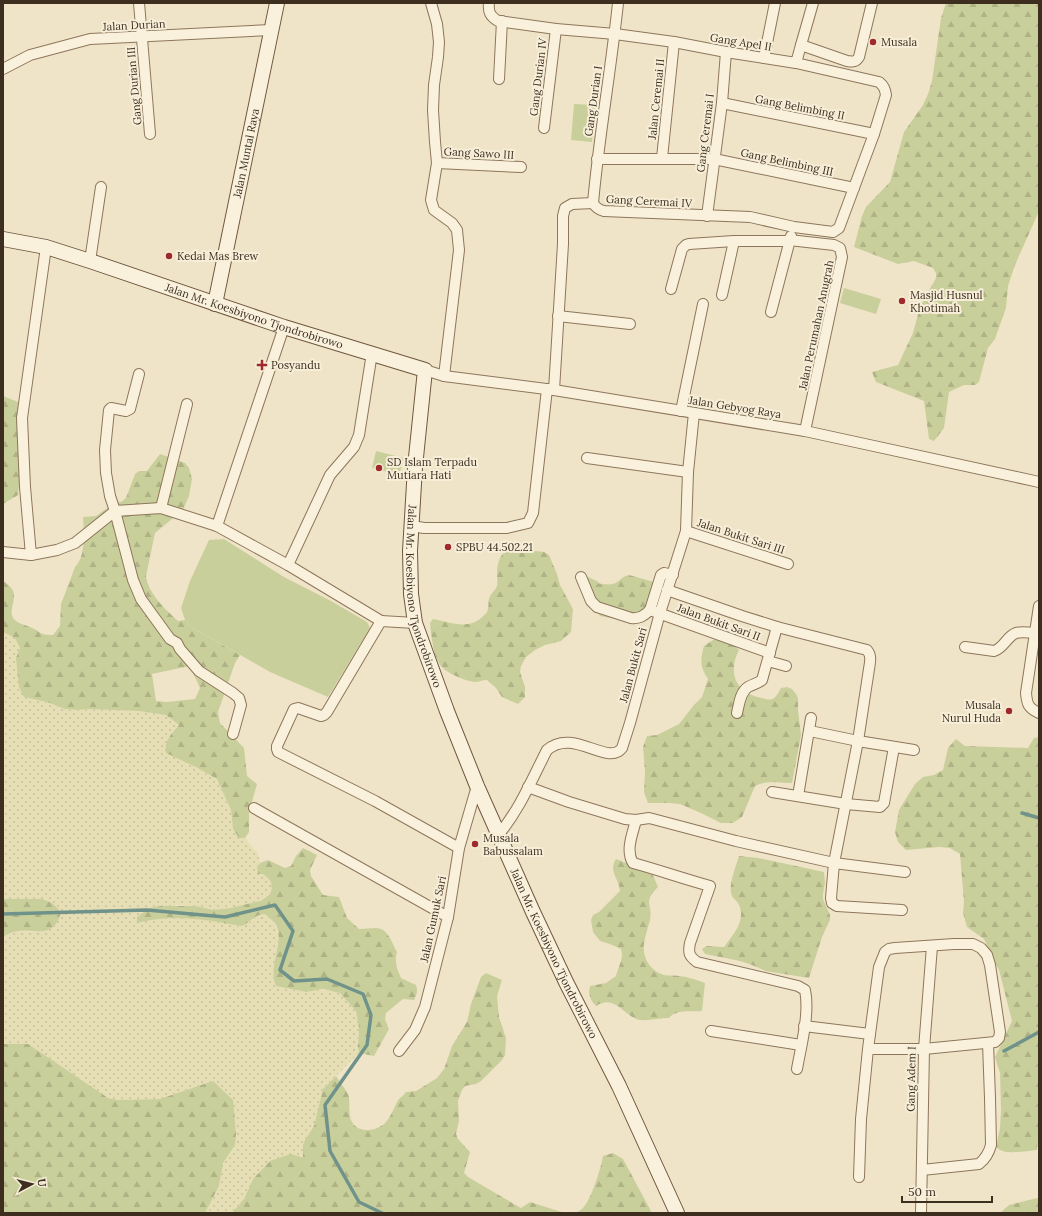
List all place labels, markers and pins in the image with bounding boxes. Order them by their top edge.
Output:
place label: Musala [881,35,917,49]
marker: Musala [868,37,878,47]
place label: Kedai Mas Brew [177,249,259,263]
marker: Kedai Mas Brew [164,251,174,261]
place label: Masjid Husnul Khotimah [910,288,983,315]
marker: Masjid Husnul Khotimah [897,296,907,306]
place label: Posyandu [271,358,321,372]
marker: Posyandu [256,359,268,371]
place label: SD Islam Terpadu Mutiara Hati [387,455,477,482]
marker: SD Islam Terpadu Mutiara Hati [374,463,384,473]
place label: SPBU 44.502.21 [456,540,533,554]
marker: SPBU 44.502.21 [443,542,453,552]
place label: Musala Nurul Huda [942,698,1001,725]
marker: Musala Nurul Huda [1004,706,1014,716]
place label: Musala Babussalam [483,831,543,858]
marker: Musala Babussalam [470,839,480,849]

